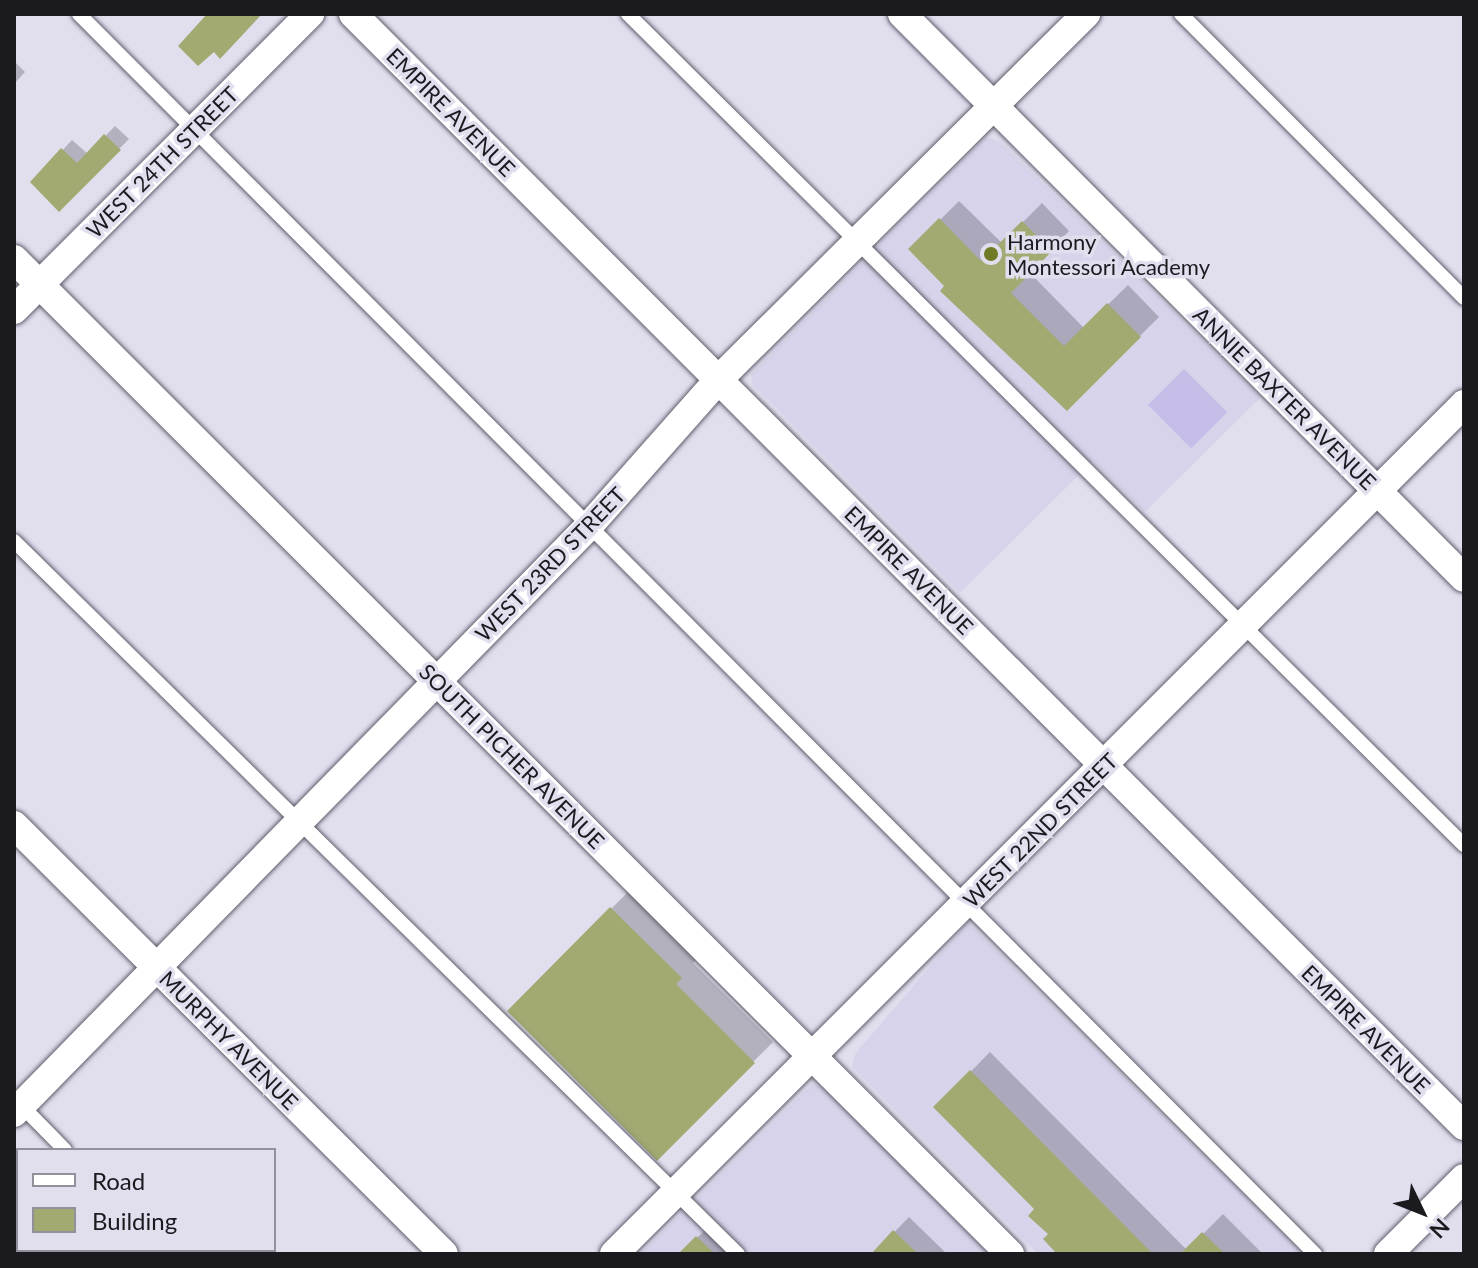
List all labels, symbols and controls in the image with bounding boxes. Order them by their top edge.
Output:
street label: EMPIRE AVENUE [381,42,521,182]
street label: WEST 24TH STREET [81,81,243,243]
place label: Harmony Montessori Academy [1007,228,1211,280]
marker: Harmony Montessori Academy [982,245,1000,263]
street label: ANNIE BAXTER AVENUE [1188,301,1382,495]
street label: WEST 23RD STREET [469,481,631,647]
street label: EMPIRE AVENUE [839,500,979,640]
street label: SOUTH PICHER AVENUE [414,658,610,854]
street label: WEST 22ND STREET [957,747,1123,913]
street label: EMPIRE AVENUE [1296,959,1436,1099]
street label: MURPHY AVENUE [154,965,304,1115]
legend [16,1148,276,1252]
text: Road [92,1166,145,1195]
north arrow [1382,1172,1462,1252]
text: Building [92,1206,177,1235]
text: N [1424,1213,1456,1244]

